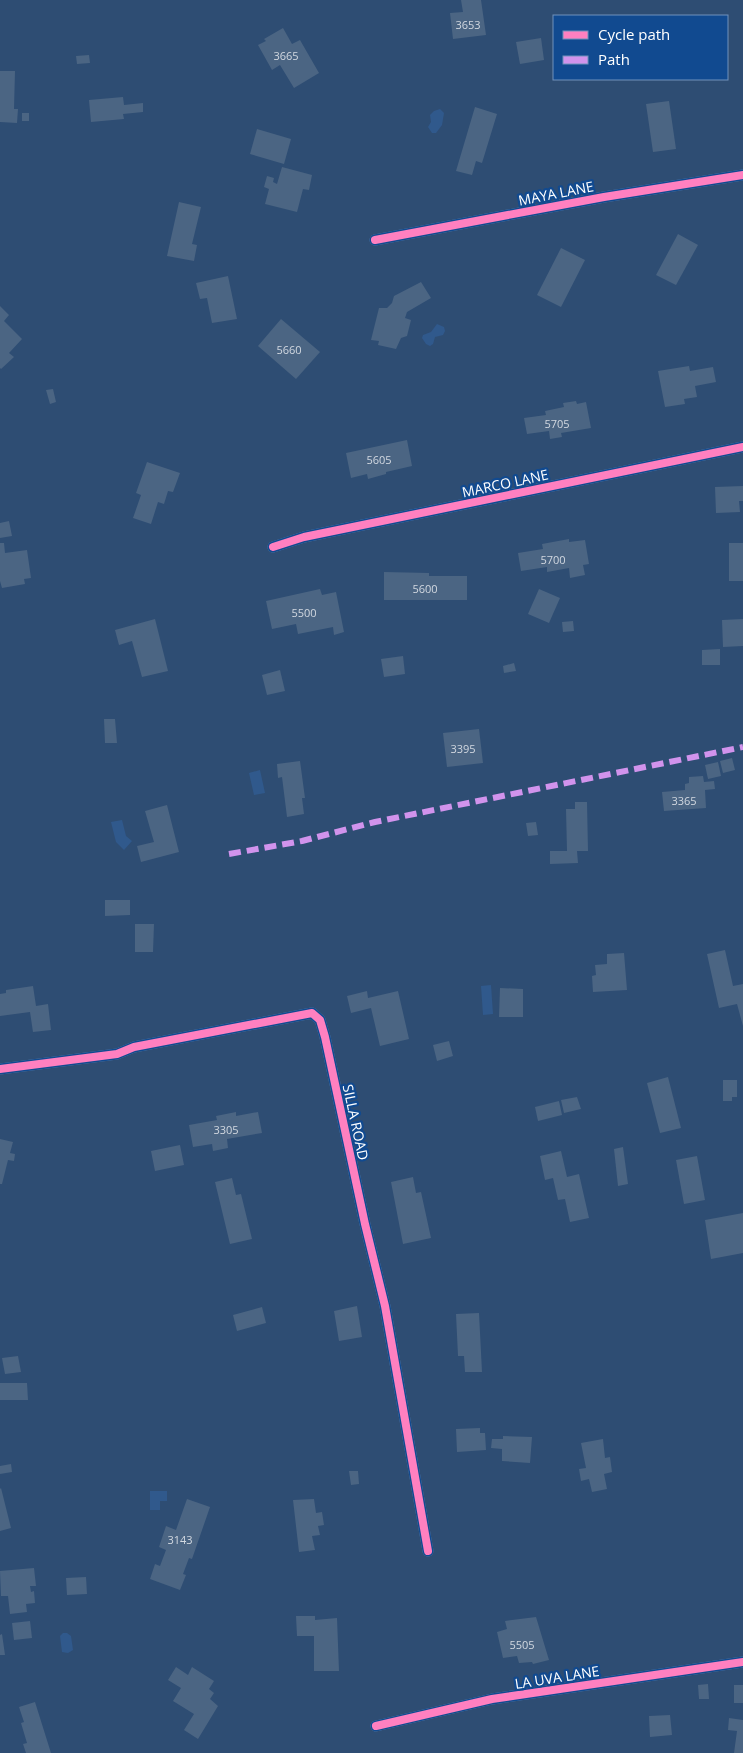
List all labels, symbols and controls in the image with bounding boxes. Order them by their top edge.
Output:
legend [553,15,728,80]
house number: 3653 [455,17,481,32]
text: Cycle path [598,24,670,44]
house number: 3665 [273,48,299,63]
text: Path [598,49,630,69]
street label: MAYA LANE [517,176,595,210]
house number: 5660 [276,342,302,357]
house number: 5705 [544,416,570,431]
house number: 5605 [366,452,392,467]
street label: MARCO LANE [460,465,550,501]
house number: 5700 [540,552,566,567]
house number: 5600 [412,581,438,596]
house number: 5500 [291,605,317,620]
house number: 3395 [450,741,476,756]
house number: 3365 [671,793,697,808]
street label: SILLA ROAD [339,1082,373,1162]
house number: 3305 [213,1122,239,1137]
house number: 3143 [167,1532,193,1547]
house number: 5505 [509,1637,535,1652]
street label: LA UVA LANE [513,1661,601,1693]

